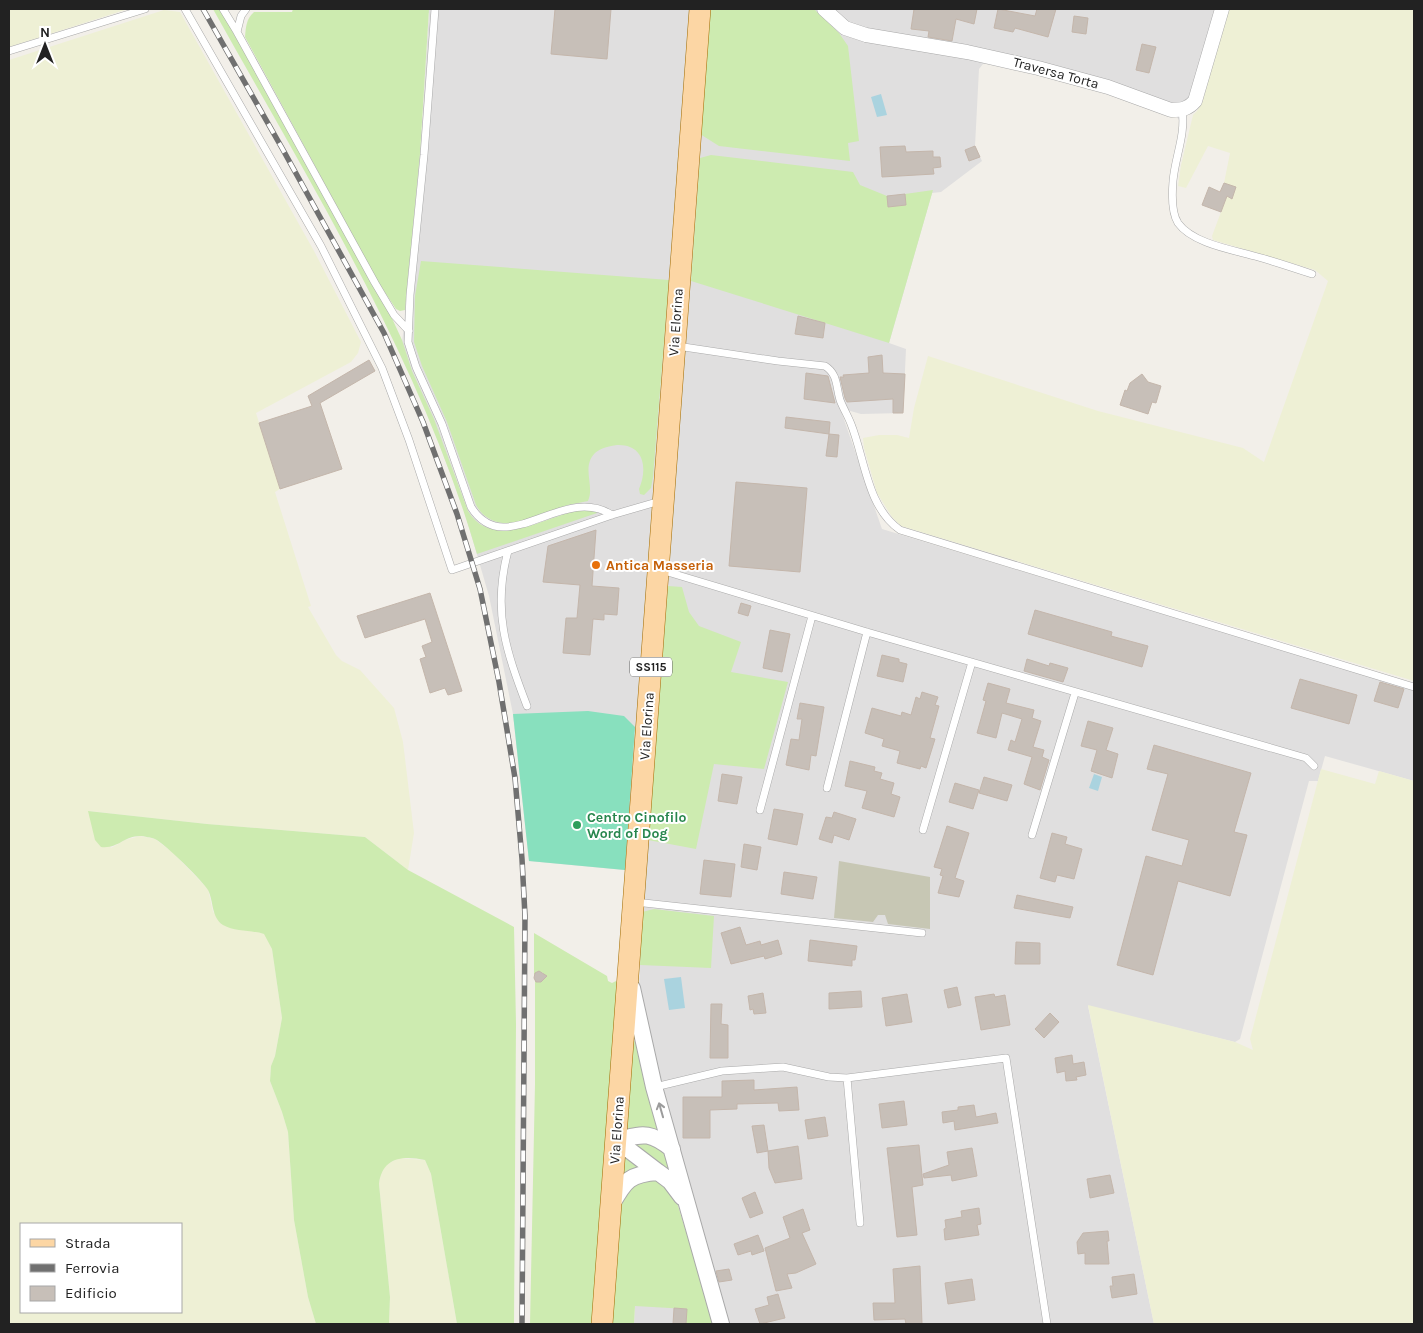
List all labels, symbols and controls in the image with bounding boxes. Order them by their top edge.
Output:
north arrow [20,20,70,70]
text: N [40,24,50,41]
street label: Traversa Torta [1011,53,1101,93]
street label: Via Elorina [665,288,687,356]
place label: Antica Masseria [606,557,714,574]
marker: Antica Masseria [590,559,602,571]
road number: SS115 [630,658,672,676]
street label: Via Elorina [636,692,658,760]
place label: Centro Cinofilo Word of Dog [587,809,687,842]
marker: Centro Cinofilo Word of Dog [571,819,583,831]
street label: Via Elorina [606,1096,628,1164]
one-way arrow [655,1103,665,1119]
legend [20,1223,182,1313]
text: Strada [65,1234,111,1252]
text: Ferrovia [65,1259,119,1277]
text: Edificio [65,1284,117,1302]

